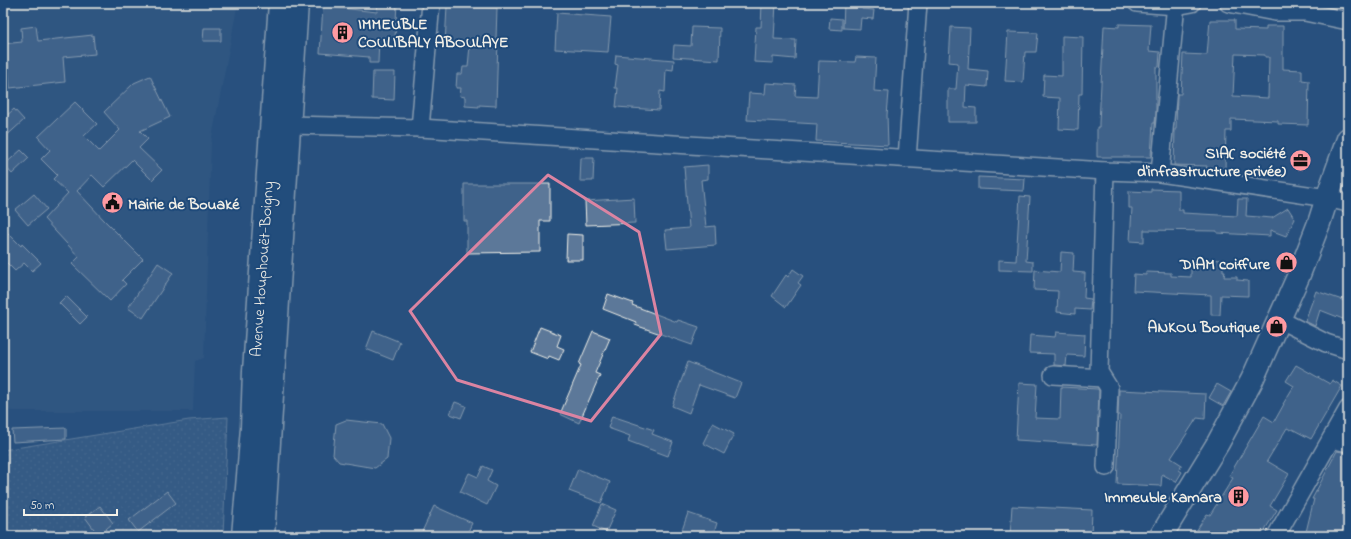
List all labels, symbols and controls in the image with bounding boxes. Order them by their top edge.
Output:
place label: IMMEUBLE COULIBALY ABOULAYE [358,13,509,55]
building icon: IMMEUBLE COULIBALY ABOULAYE [329,19,355,45]
place label: SIA( société d'infrastructure privée) [1137,142,1287,184]
office icon: SIA( société d'infrastructure privée) [1288,148,1314,174]
street label: Avenue Houphouët-Boigny [245,180,281,358]
public building icon: Mairie de Bouaké [99,190,125,216]
place label: Mairie de Bouaké [128,193,240,217]
shop icon: DIAM coiffure [1273,250,1299,276]
place label: DIAM coiffure [1179,253,1271,277]
shop icon: ANKOU Boutique [1263,313,1289,339]
place label: ANKOU Boutique [1148,316,1261,340]
building icon: Immeuble Kamara [1225,483,1251,509]
place label: Immeuble Kamara [1104,486,1222,510]
scale bar [24,491,117,517]
text: 50 m [30,497,54,515]

